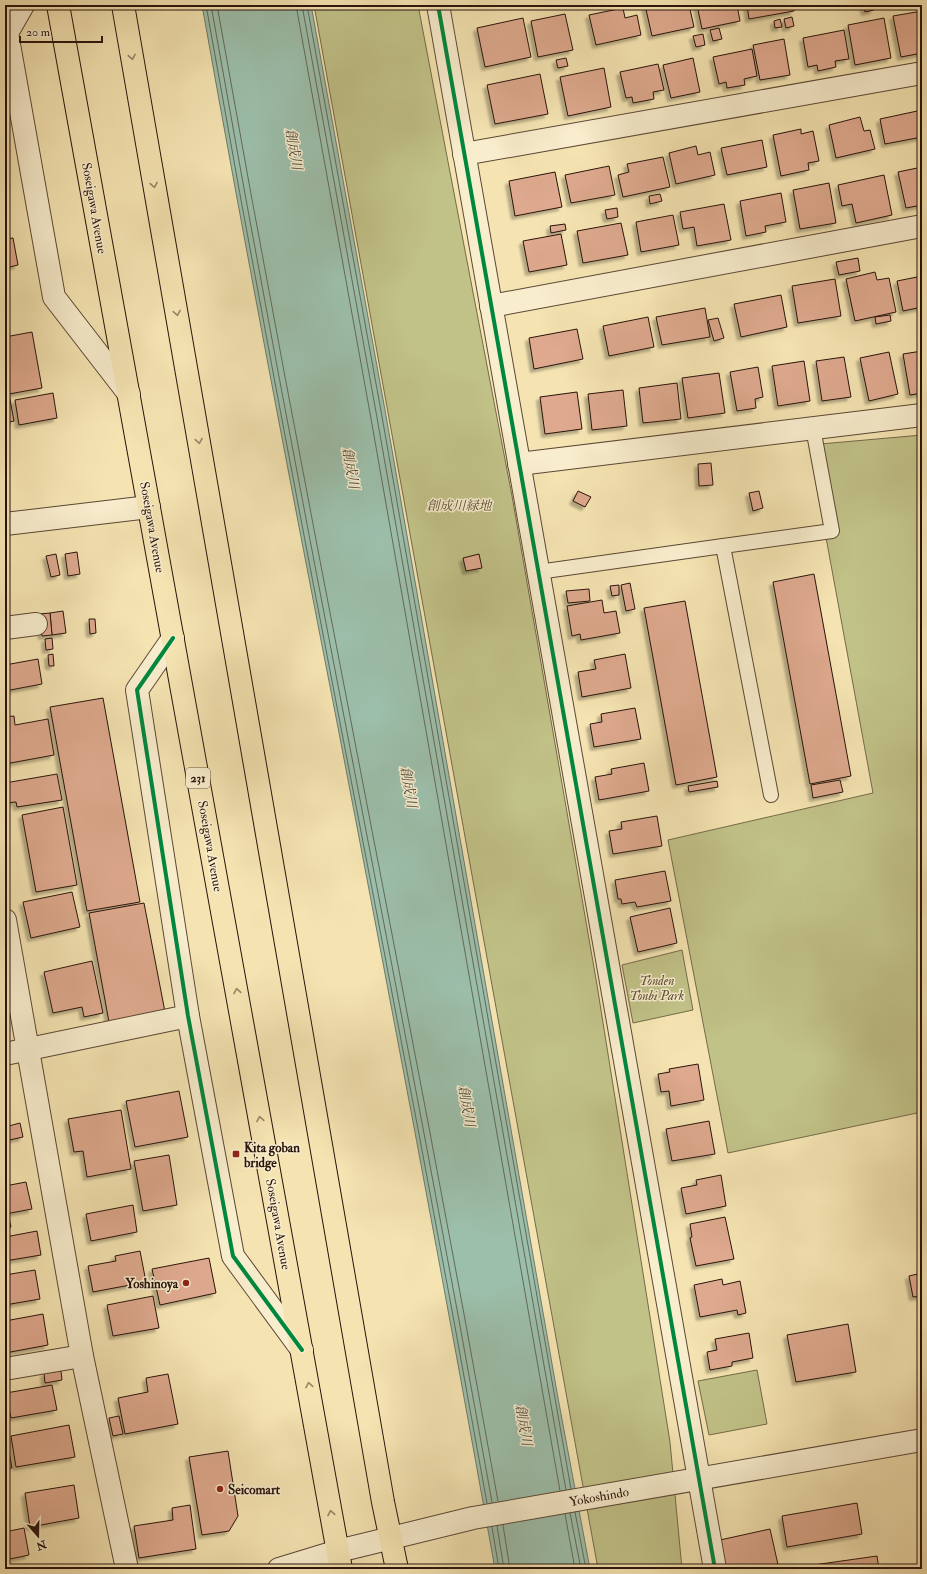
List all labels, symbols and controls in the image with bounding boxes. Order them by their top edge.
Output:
scale bar [20,18,102,44]
text: 20 m [26,25,51,40]
one-way arrow [127,54,136,60]
water label: 創成川 [281,127,306,173]
street label: Soseigawa Avenue [78,161,110,255]
one-way arrow [150,182,158,188]
one-way arrow [172,310,180,316]
one-way arrow [194,438,203,445]
water label: 創成川 [338,446,363,492]
street label: Soseigawa Avenue [136,480,168,574]
park label: 創成川緑地 [426,498,493,514]
water label: 創成川 [396,765,421,811]
road number: 231 [186,768,210,788]
street label: Soseigawa Avenue [194,799,226,893]
park label: Tonden Tonbi Park [630,973,684,1004]
one-way arrow [233,988,242,994]
water label: 創成川 [454,1084,479,1130]
one-way arrow [257,1116,265,1122]
place label: Kita goban bridge [243,1140,300,1172]
marker: Kita goban bridge [231,1149,241,1159]
street label: Soseigawa Avenue [262,1177,294,1271]
place label: Yoshinoya [124,1276,179,1293]
marker: Yoshinoya [181,1278,191,1288]
one-way arrow [305,1381,313,1388]
water label: 創成川 [511,1403,536,1449]
place label: Seicomart [228,1482,281,1498]
marker: Seicomart [215,1484,225,1494]
street label: Yokoshindo [568,1484,630,1510]
one-way arrow [328,1509,336,1516]
north arrow [18,1516,58,1556]
text: N [33,1537,49,1553]

